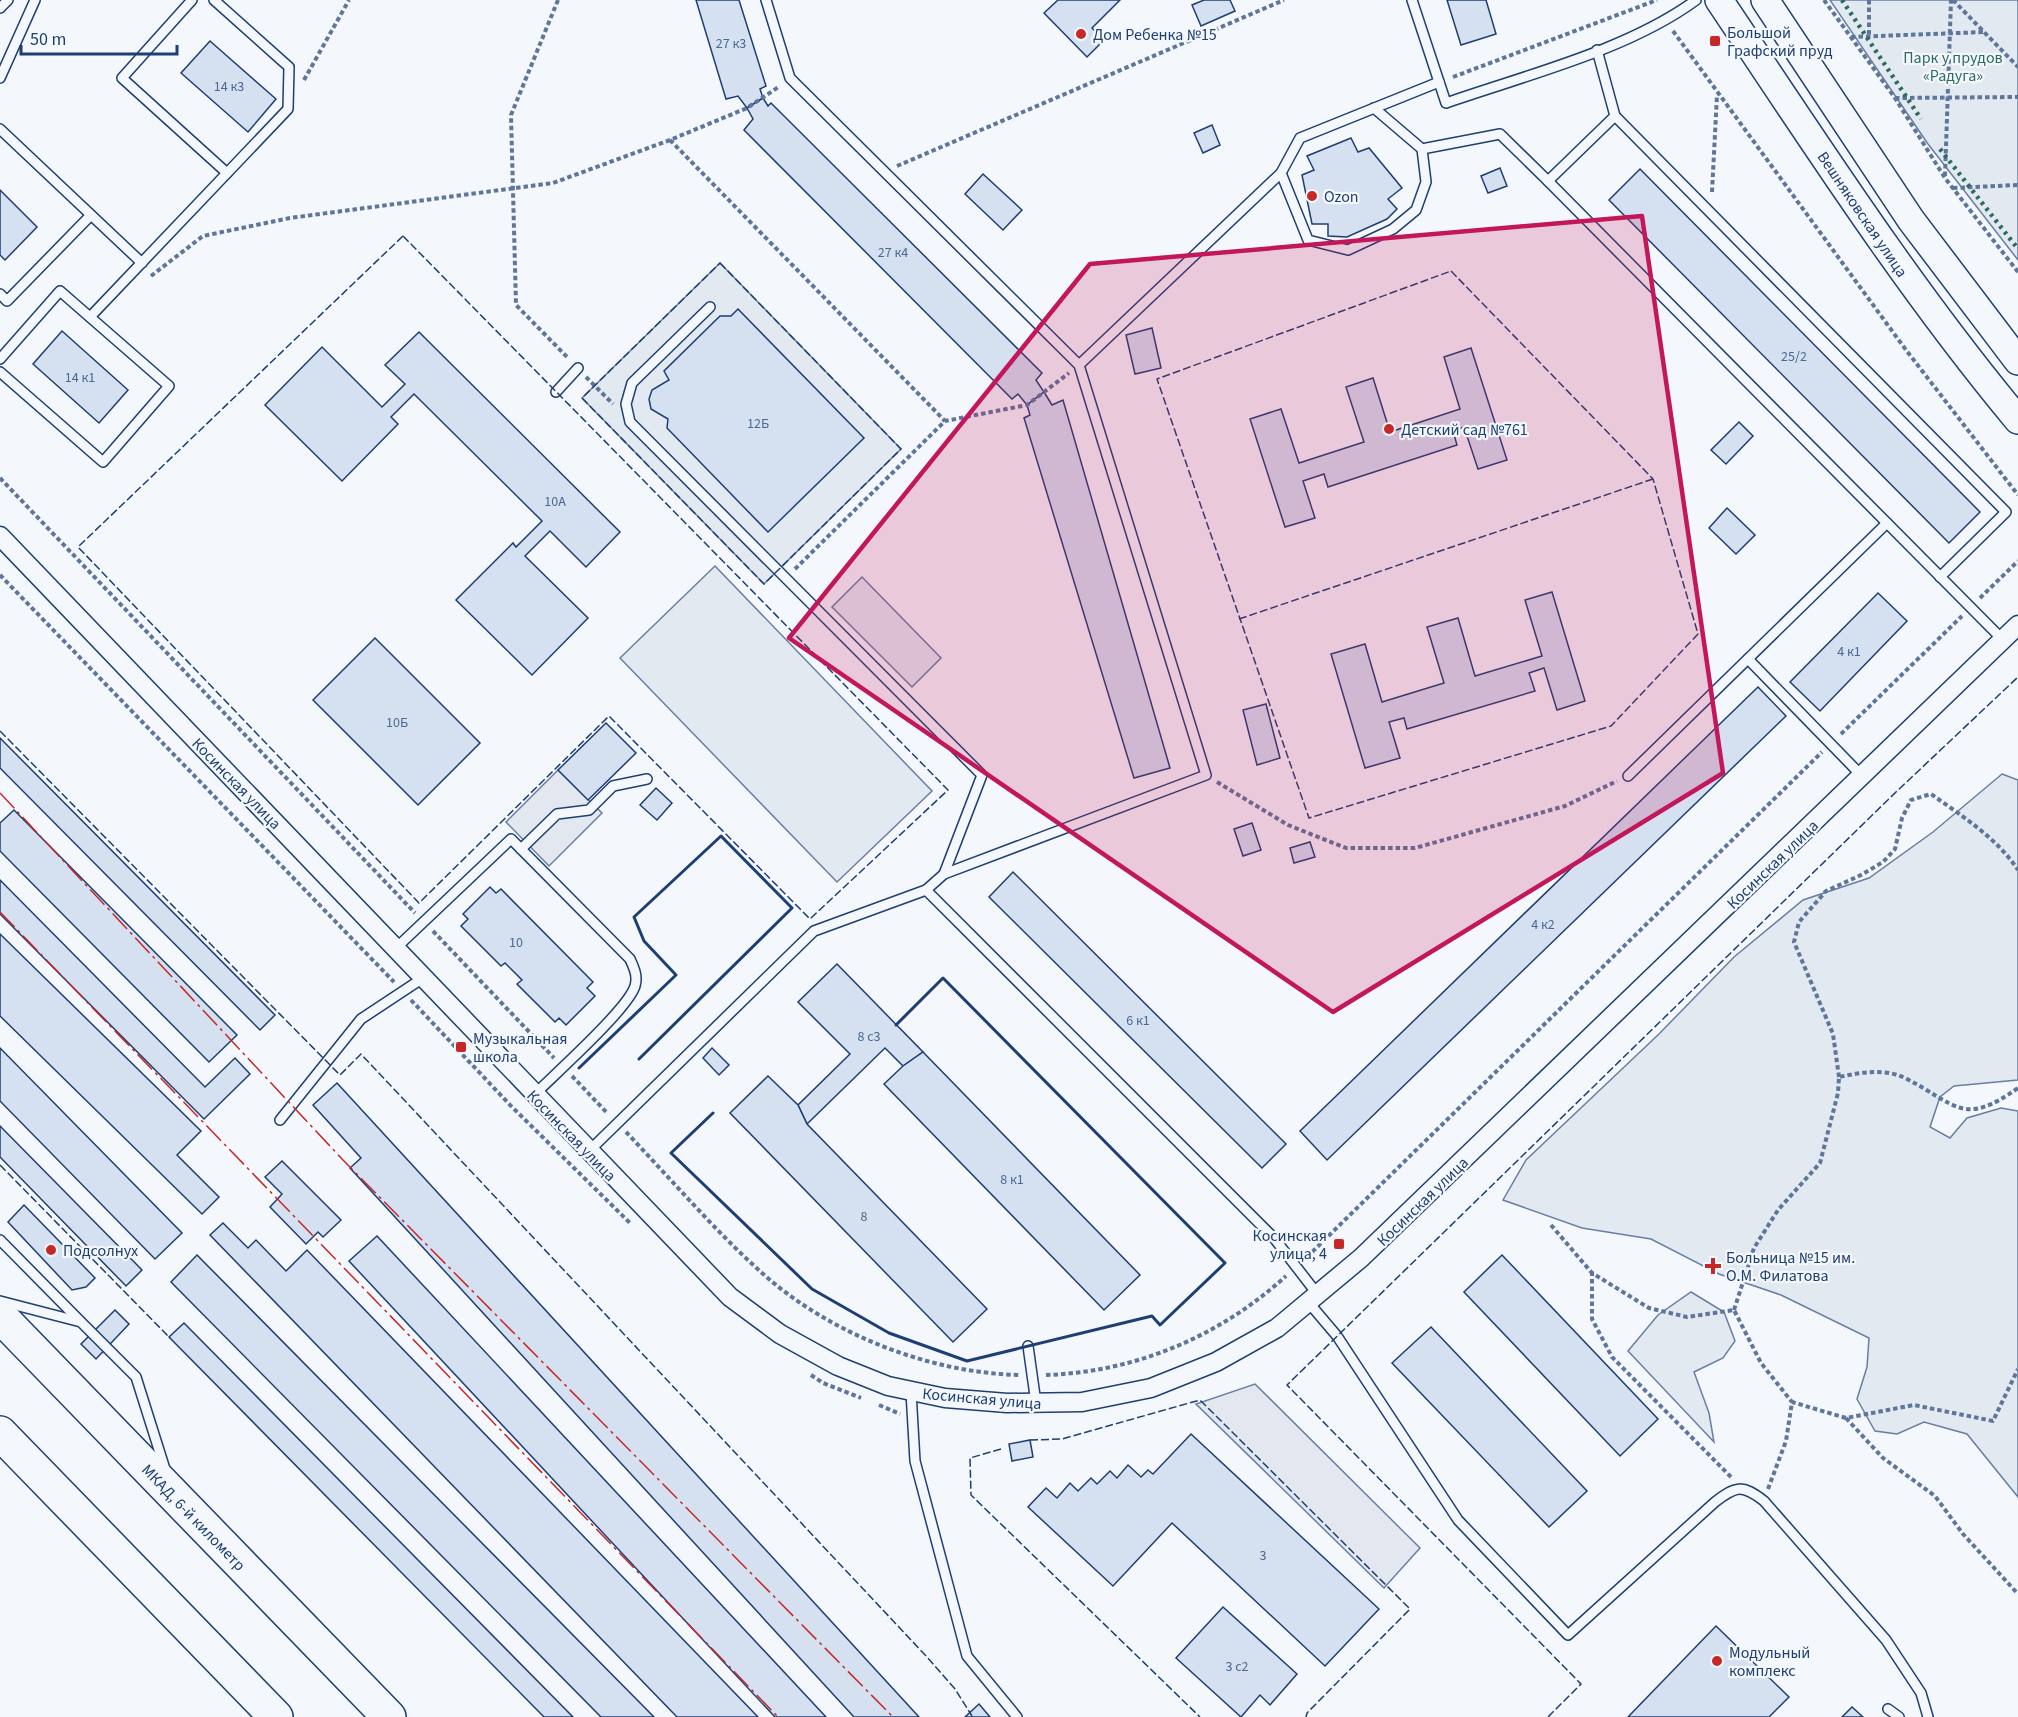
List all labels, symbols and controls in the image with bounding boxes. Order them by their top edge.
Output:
scale bar [21,18,177,56]
place label: Большой Графский пруд [1727,22,1833,62]
place label: Дом Ребенка №15 [1093,24,1217,46]
text: 50 m [30,27,66,52]
marker: Дом Ребенка №15 [1074,27,1088,41]
house number: 27 к3 [716,34,746,54]
marker: Большой Графский пруд [1708,34,1722,48]
park label: Парк у прудов «Радуга» [1903,47,2003,87]
house number: 14 к3 [214,77,244,97]
street label: Вешняковская улица [1812,147,1913,282]
place label: Ozon [1324,186,1359,208]
marker: Ozon [1305,189,1319,203]
house number: 27 к4 [878,243,908,263]
house number: 25/2 [1781,347,1807,367]
house number: 14 к1 [65,368,95,388]
house number: 12Б [747,414,769,434]
place label: Детский сад №761 [1401,419,1528,441]
marker: Детский сад №761 [1382,422,1396,436]
house number: 10А [544,492,566,512]
house number: 4 к1 [1837,642,1861,662]
house number: 10Б [386,713,408,733]
street label: Косинская улица [187,733,286,834]
street label: Косинская улица [1722,815,1823,914]
house number: 4 к2 [1531,915,1555,935]
house number: 10 [509,933,523,953]
house number: 6 к1 [1126,1011,1150,1031]
house number: 8 с3 [857,1027,881,1047]
place label: Музыкальная школа [473,1028,567,1068]
marker: Музыкальная школа [454,1040,468,1054]
street label: Косинская улица [522,1085,621,1186]
street label: Косинская улица [1372,1152,1473,1251]
house number: 8 к1 [1000,1170,1024,1190]
house number: 8 [861,1207,868,1227]
place label: Косинская улица, 4 [1252,1225,1327,1265]
marker: Косинская улица, 4 [1332,1237,1346,1251]
place label: Подсолнух [63,1240,138,1262]
marker: Подсолнух [44,1243,58,1257]
place label: Больница №15 им. О.М. Филатова [1726,1247,1855,1287]
marker: Больница №15 им. О.М. Филатова [1704,1257,1722,1275]
street label: Косинская улица [921,1383,1042,1415]
street label: МКАД, 6-й километр [136,1459,250,1576]
house number: 3 [1260,1546,1267,1566]
place label: Модульный комплекс [1729,1642,1810,1682]
marker: Модульный комплекс [1710,1654,1724,1668]
house number: 3 с2 [1225,1657,1249,1677]

